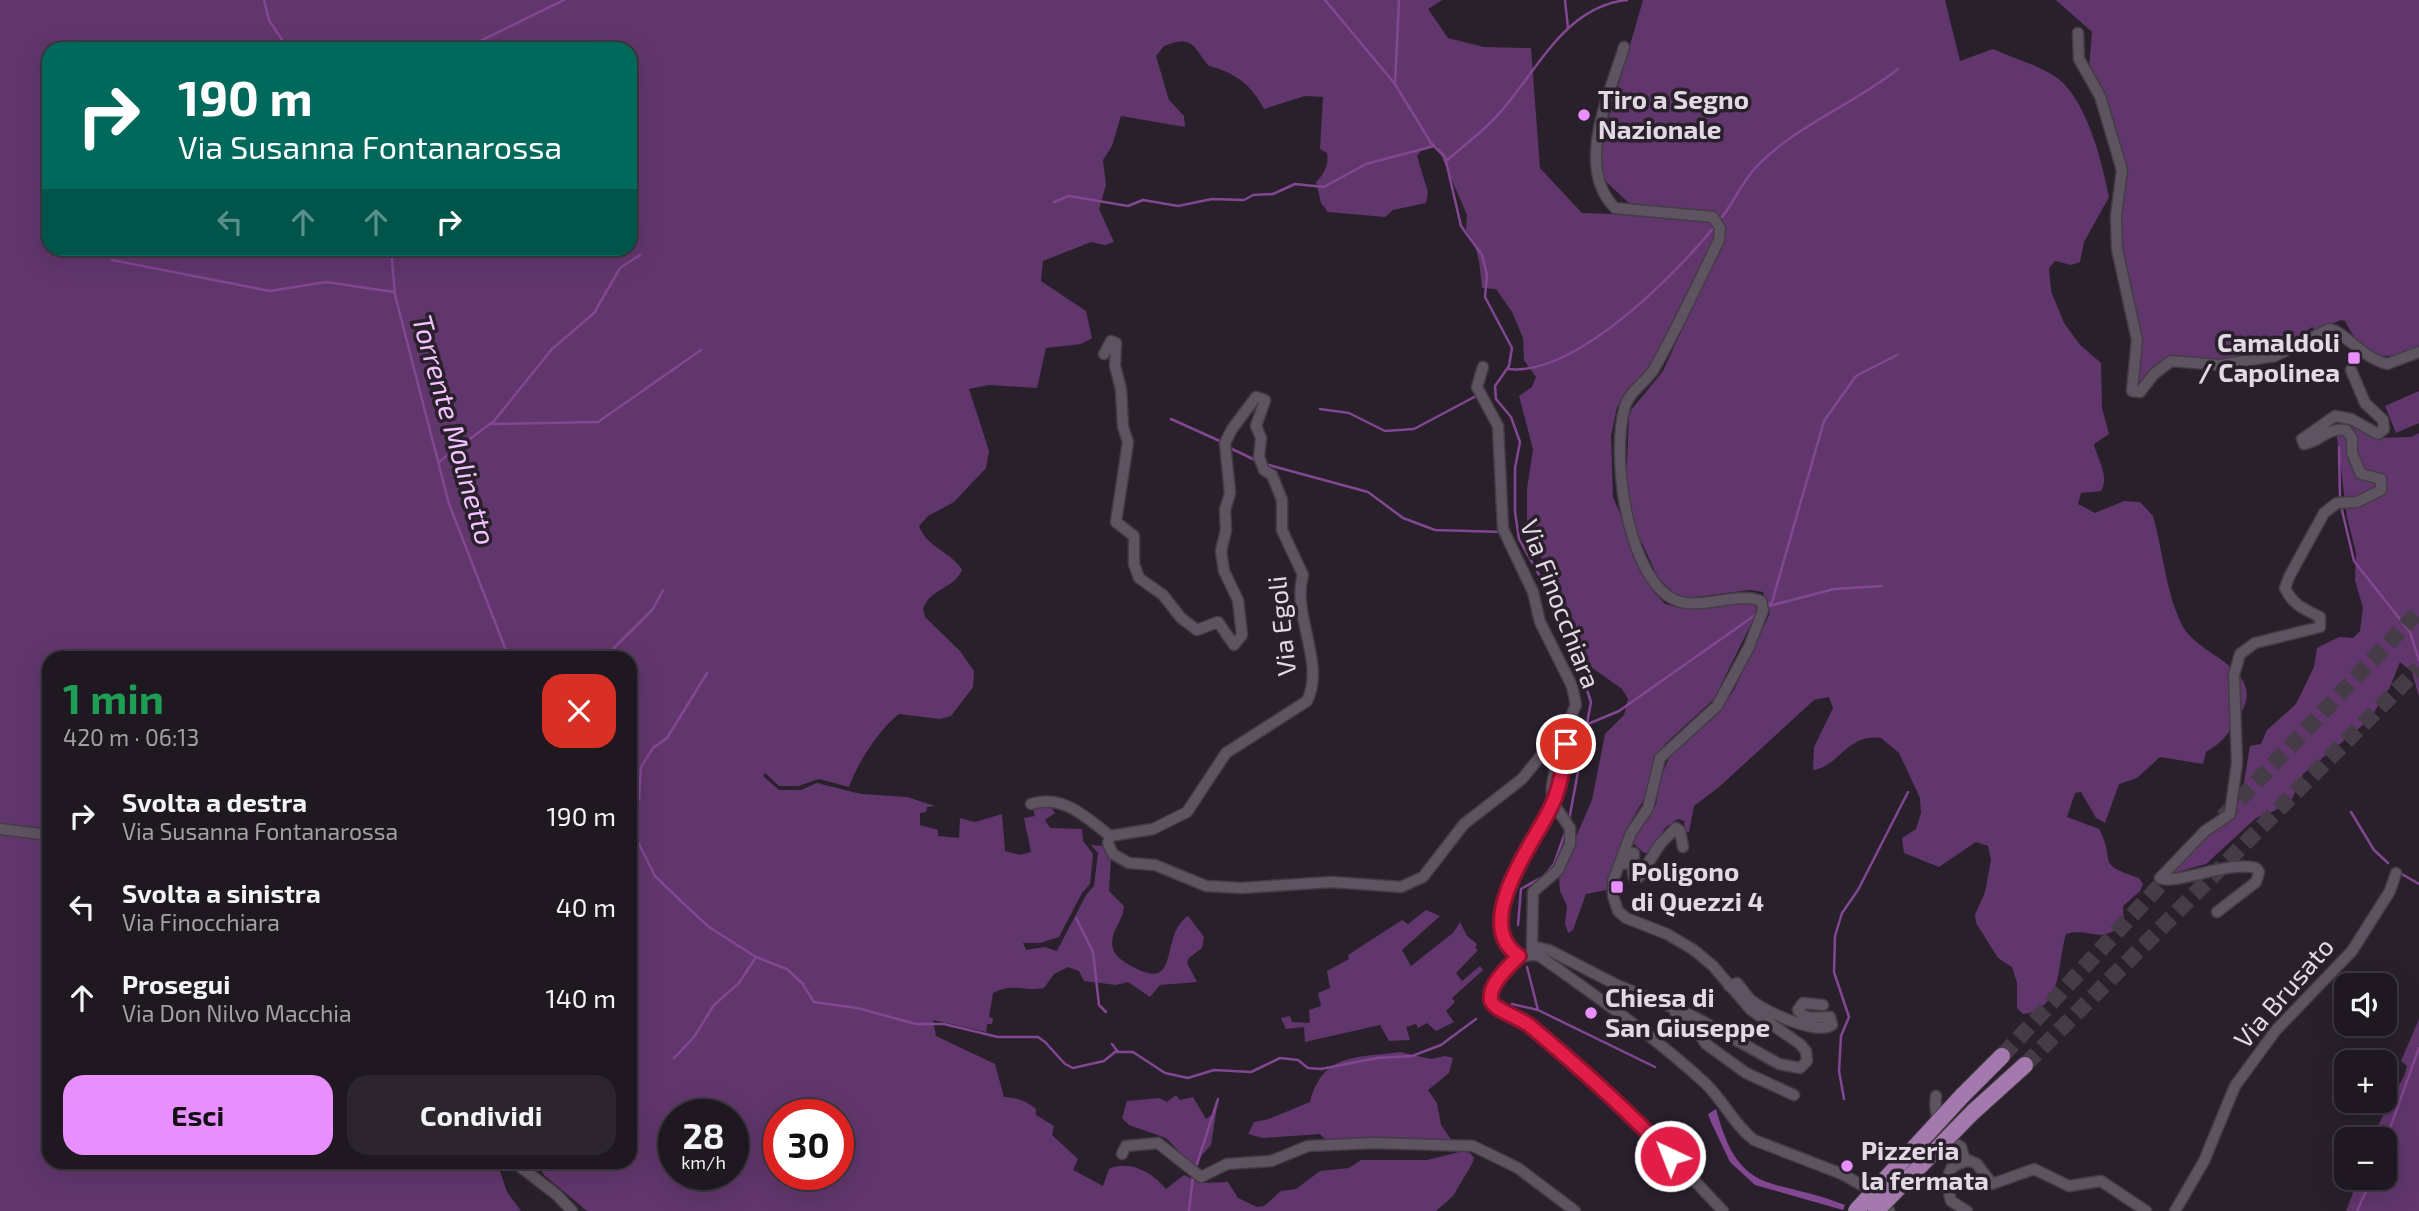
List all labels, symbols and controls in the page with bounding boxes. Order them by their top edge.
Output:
text: 190 m [178,67,313,126]
icon: right [63,70,154,161]
place label: Tiro a Segno Nazionale [1598,83,1749,144]
marker: Tiro a Segno Nazionale [1576,107,1592,123]
text: Via Susanna Fontanarossa [178,127,562,165]
icon: left [211,203,249,241]
icon: ahead [284,203,322,241]
icon: ahead [357,203,395,241]
icon: right [430,203,468,241]
water label: Torrente Molinetto [406,311,504,549]
place label: Camaldoli / Capolinea [2198,326,2340,387]
marker: Camaldoli / Capolinea [2346,350,2362,366]
street label: Via Finocchiara [1515,515,1608,692]
street label: Via Egoli [1260,575,1301,678]
text: 1 min [63,672,164,722]
button: close [542,674,616,748]
pin [1536,714,1596,774]
text: 420 m · 06:13 [63,723,199,751]
icon: arrive [1547,725,1585,763]
text: Svolta a destra [122,786,307,817]
icon: right [63,797,101,835]
text: 190 m [547,800,616,831]
text: Via Susanna Fontanarossa [122,817,398,845]
place label: Poligono di Quezzi 4 [1631,855,1764,917]
text: Svolta a sinistra [122,877,321,908]
marker: Poligono di Quezzi 4 [1609,879,1625,895]
icon: left [63,888,101,926]
text: 40 m [556,891,616,922]
text: Via Finocchiara [122,908,280,936]
street label: Via Brusato [2227,931,2339,1053]
text: Prosegui [122,968,230,999]
map controls [2334,973,2397,1190]
button: sound [2334,973,2397,1036]
icon: ahead [63,979,101,1017]
place label: Chiesa di San Giuseppe [1605,981,1770,1042]
text: 140 m [545,982,616,1013]
text: Via Don Nilvo Macchia [122,999,352,1027]
marker: Chiesa di San Giuseppe [1583,1005,1599,1021]
button: + [2334,1050,2397,1113]
button: Esci [63,1075,333,1155]
button: Condividi [347,1075,616,1155]
speed limit sign: 30 [763,1099,854,1190]
text: 28 [682,1114,725,1156]
position arrow [1633,1119,1707,1193]
button: − [2334,1127,2397,1190]
place label: Pizzeria la fermata [1861,1134,1989,1195]
text: km/h [681,1151,726,1173]
marker: Pizzeria la fermata [1839,1158,1855,1174]

